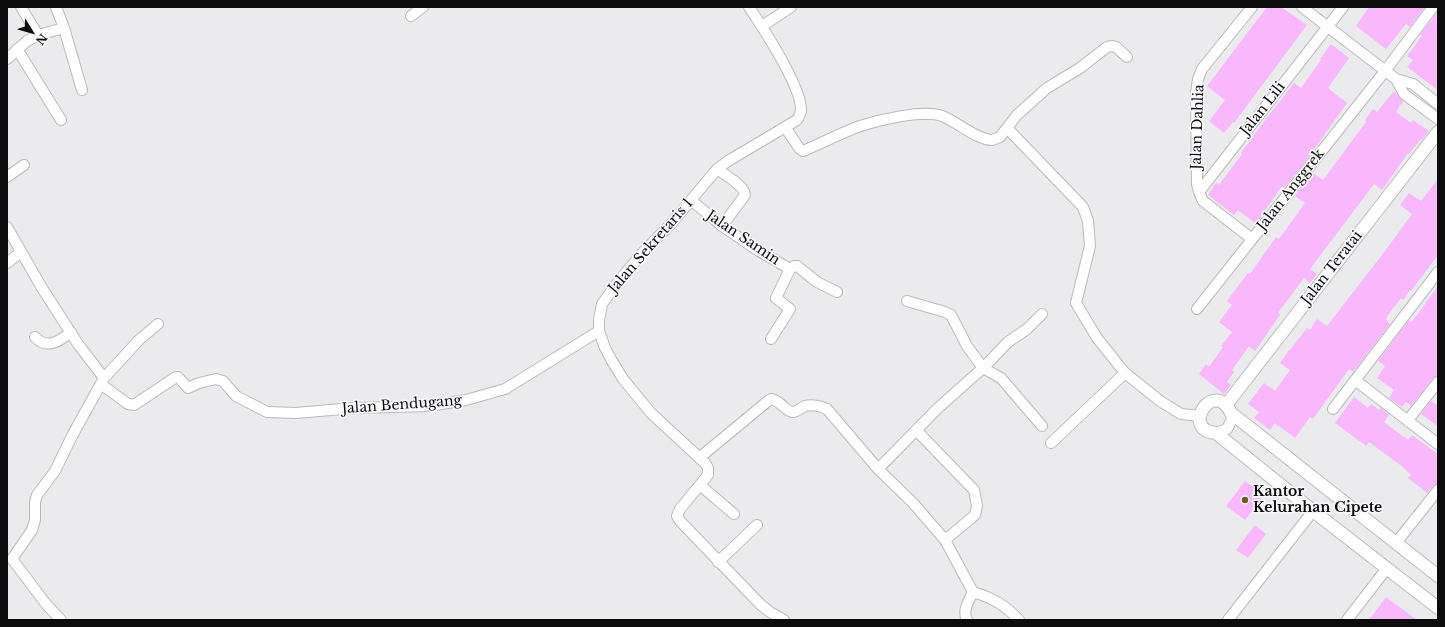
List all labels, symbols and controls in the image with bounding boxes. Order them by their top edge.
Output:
north arrow [12,12,52,52]
text: N [33,31,50,48]
street label: Jalan Lili [1237,79,1289,139]
street label: Jalan Dahlia [1188,84,1208,170]
street label: Jalan Anggrek [1254,146,1328,234]
street label: Jalan Sekretaris 1 [605,195,697,297]
street label: Jalan Samin [703,207,783,269]
street label: Jalan Teratai [1298,228,1366,308]
street label: Jalan Bendugang [341,392,463,418]
place label: Kantor Kelurahan Cipete [1253,484,1382,516]
marker: Kantor Kelurahan Cipete [1240,495,1250,505]

